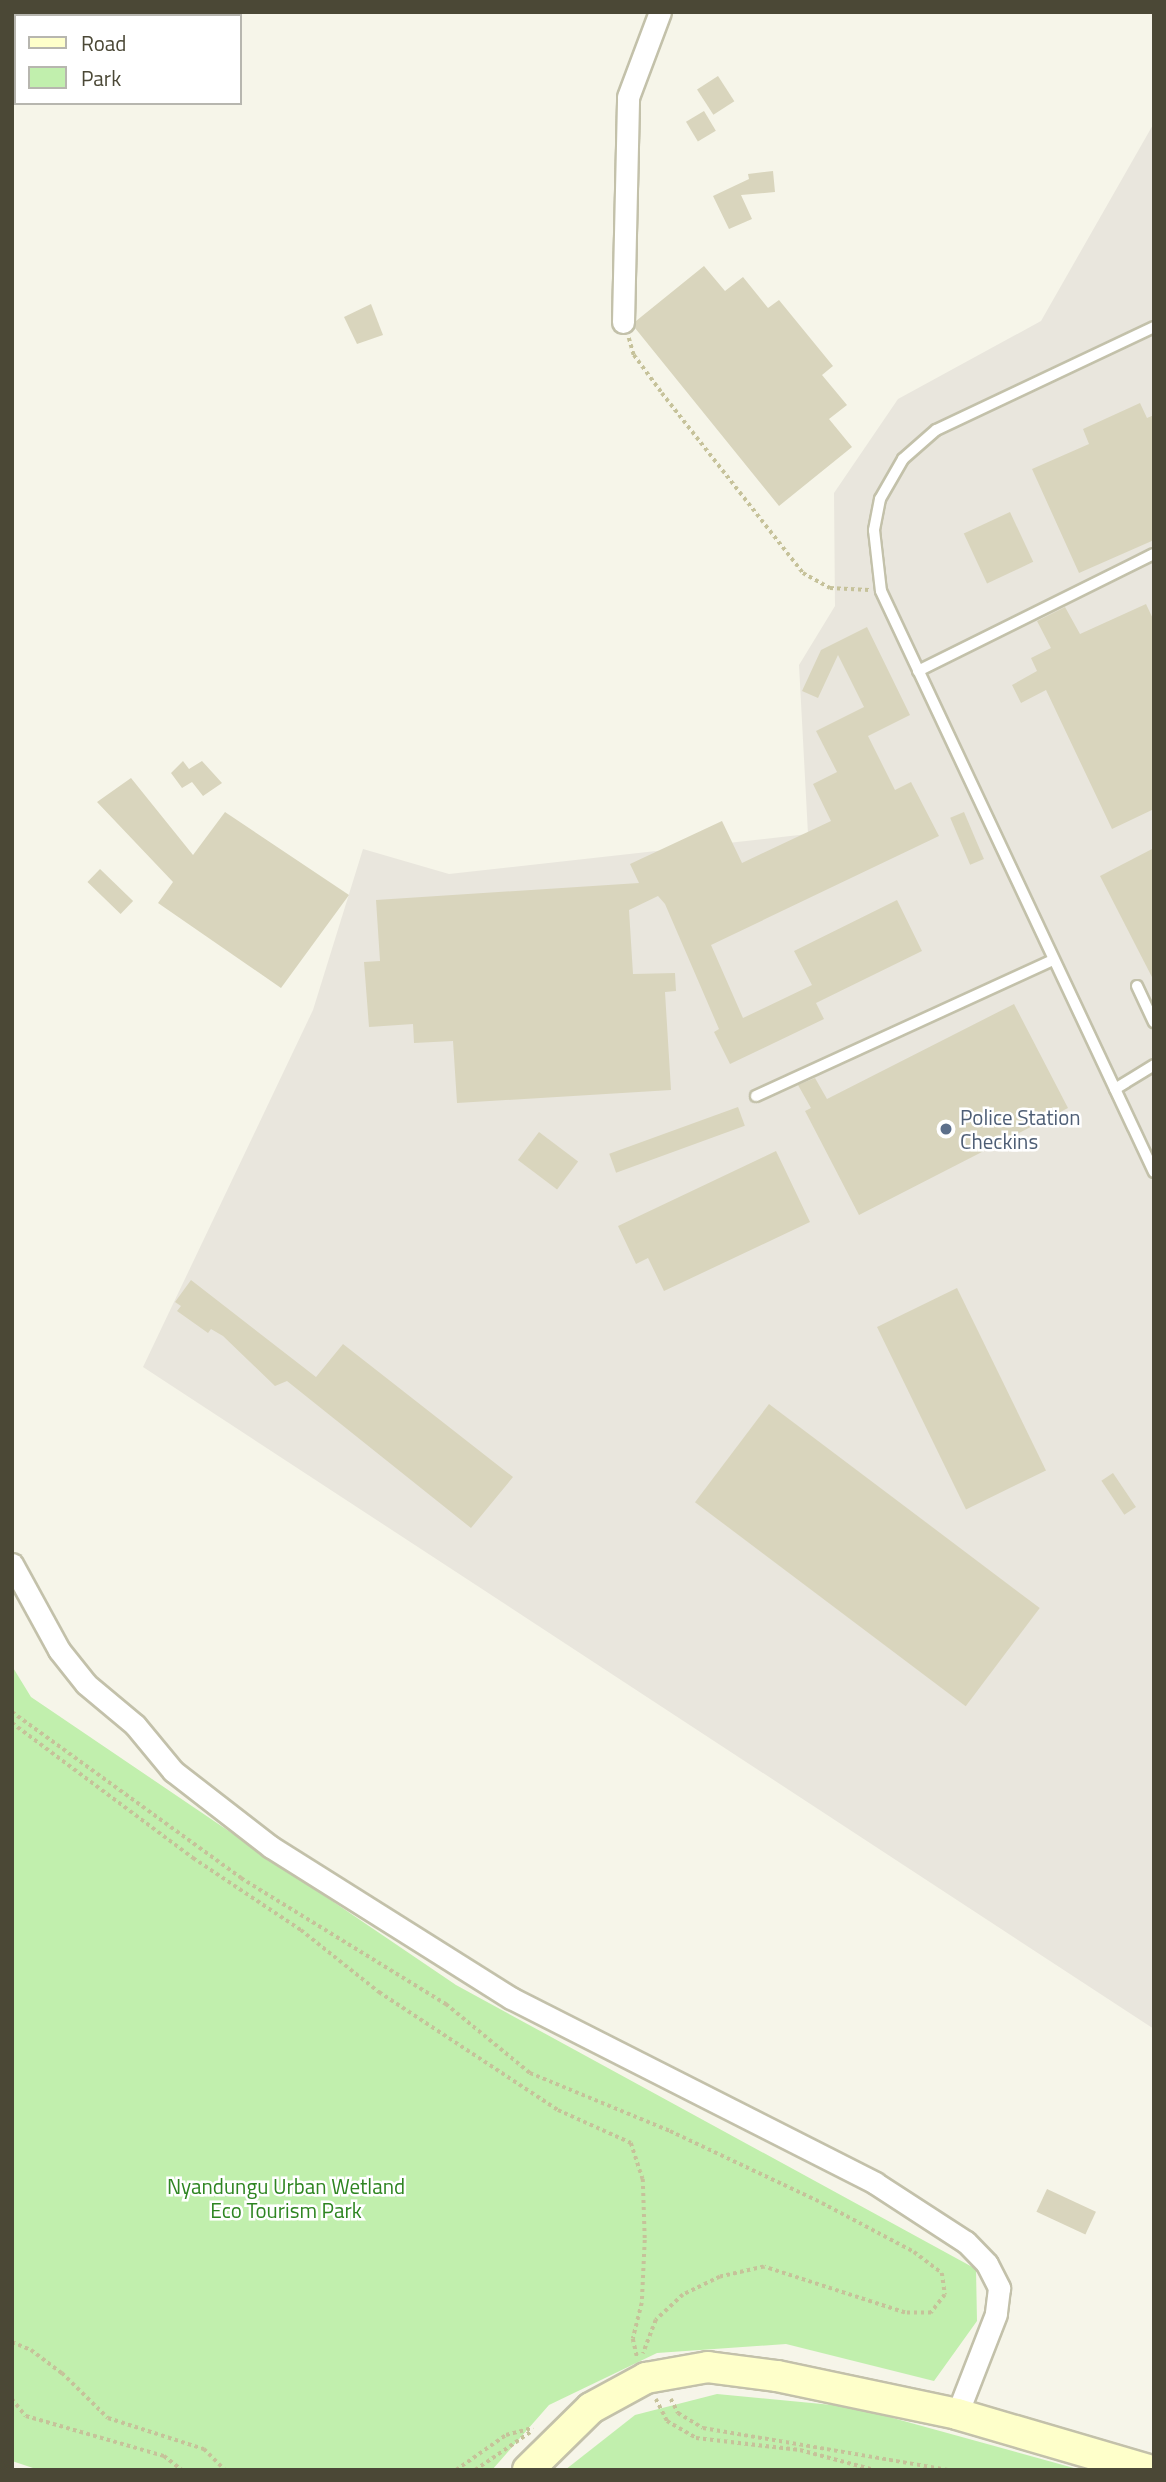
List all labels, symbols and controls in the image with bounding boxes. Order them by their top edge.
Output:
legend [14,14,242,105]
text: Road [81,27,126,59]
text: Park [81,62,121,94]
place label: Police Station Checkins [960,1104,1081,1154]
marker: Police Station Checkins [938,1121,954,1137]
park label: Nyandungu Urban Wetland Eco Tourism Park [167,2173,405,2223]

